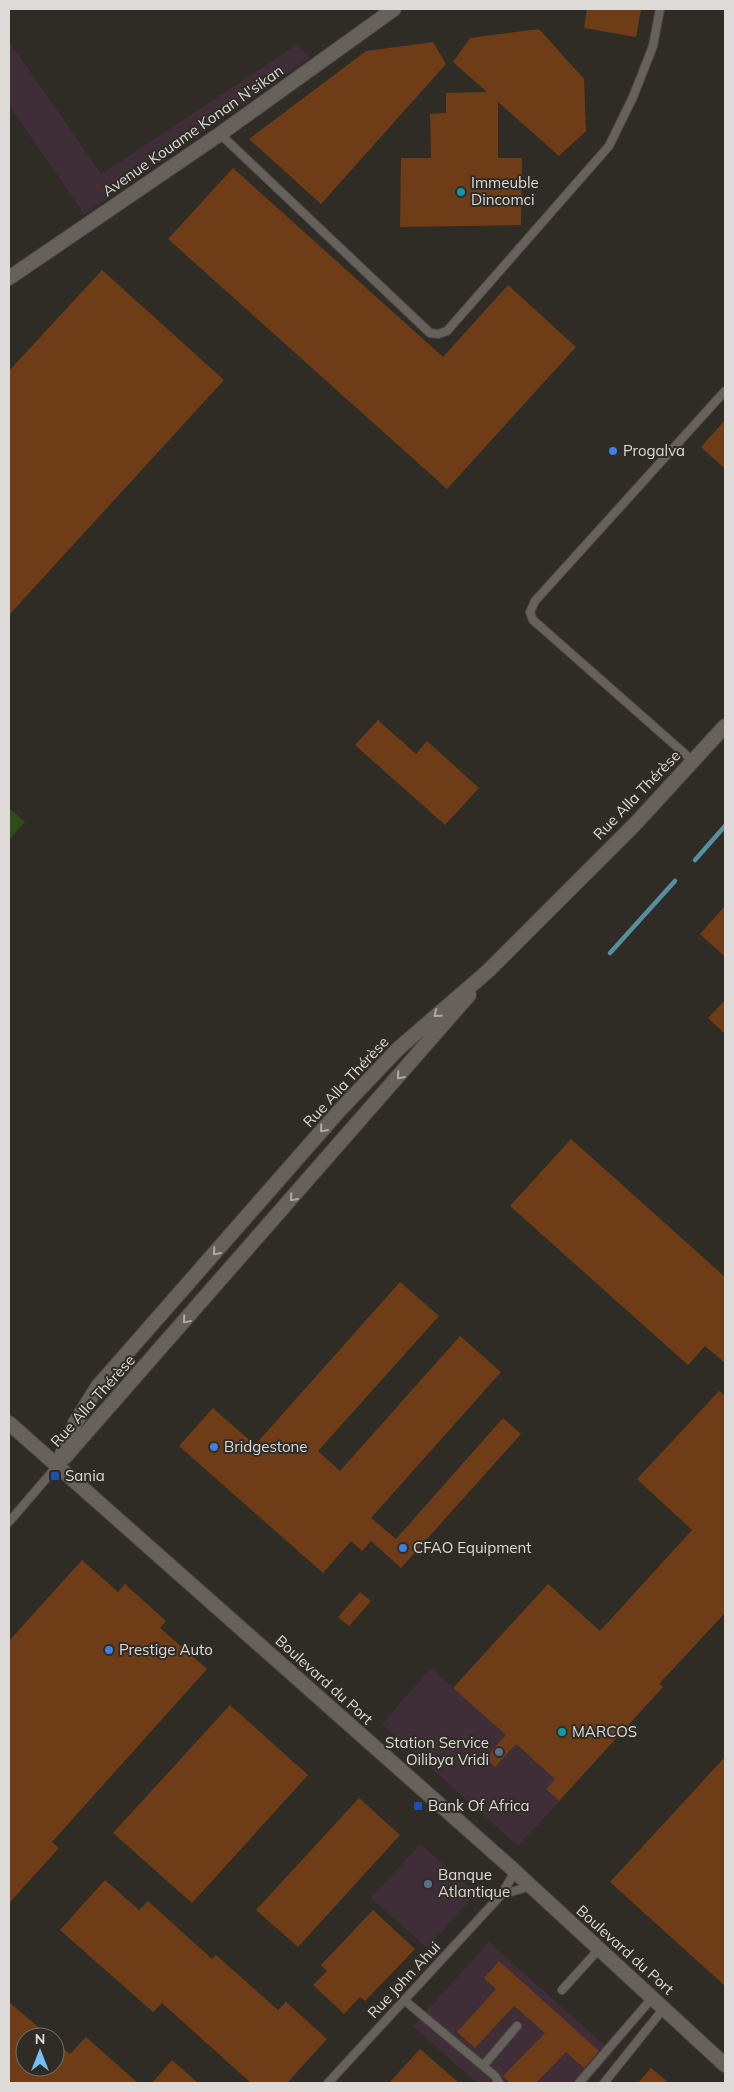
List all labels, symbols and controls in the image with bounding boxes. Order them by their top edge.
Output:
street label: Avenue Kouame Konan N'sikan [99,61,287,200]
place label: Immeuble Dincomci [471,173,539,209]
marker: Immeuble Dincomci [455,186,467,198]
place label: Progalva [623,441,685,460]
marker: Progalva [607,445,619,457]
street label: Rue Alla Thérèse [589,746,684,843]
one-way arrow [434,1008,443,1016]
street label: Rue Alla Thérèse [299,1032,393,1131]
one-way arrow [397,1070,406,1079]
one-way arrow [320,1124,329,1133]
one-way arrow [290,1192,299,1201]
one-way arrow [213,1246,222,1255]
one-way arrow [183,1315,192,1324]
street label: Rue Alla Thérèse [46,1351,139,1451]
place label: Bridgestone [224,1437,307,1456]
marker: Bridgestone [208,1441,220,1453]
place label: Sania [65,1466,105,1485]
marker: Sania [49,1470,61,1482]
place label: CFAO Equipment [413,1538,532,1557]
marker: CFAO Equipment [397,1542,409,1554]
street label: Boulevard du Port [272,1631,377,1728]
place label: Prestige Auto [119,1640,213,1659]
marker: Prestige Auto [103,1644,115,1656]
place label: MARCOS [572,1722,637,1741]
marker: MARCOS [556,1726,568,1738]
place label: Station Service Oilibya Vridi [385,1733,489,1769]
marker: Station Service Oilibya Vridi [493,1746,505,1758]
place label: Bank Of Africa [428,1796,530,1815]
marker: Bank Of Africa [412,1800,424,1812]
place label: Banque Atlantique [438,1865,510,1901]
marker: Banque Atlantique [422,1878,434,1890]
street label: Boulevard du Port [573,1901,678,1998]
street label: Rue John Ahui [363,1937,444,2022]
north arrow [15,2027,65,2077]
text: N [35,2030,45,2048]

